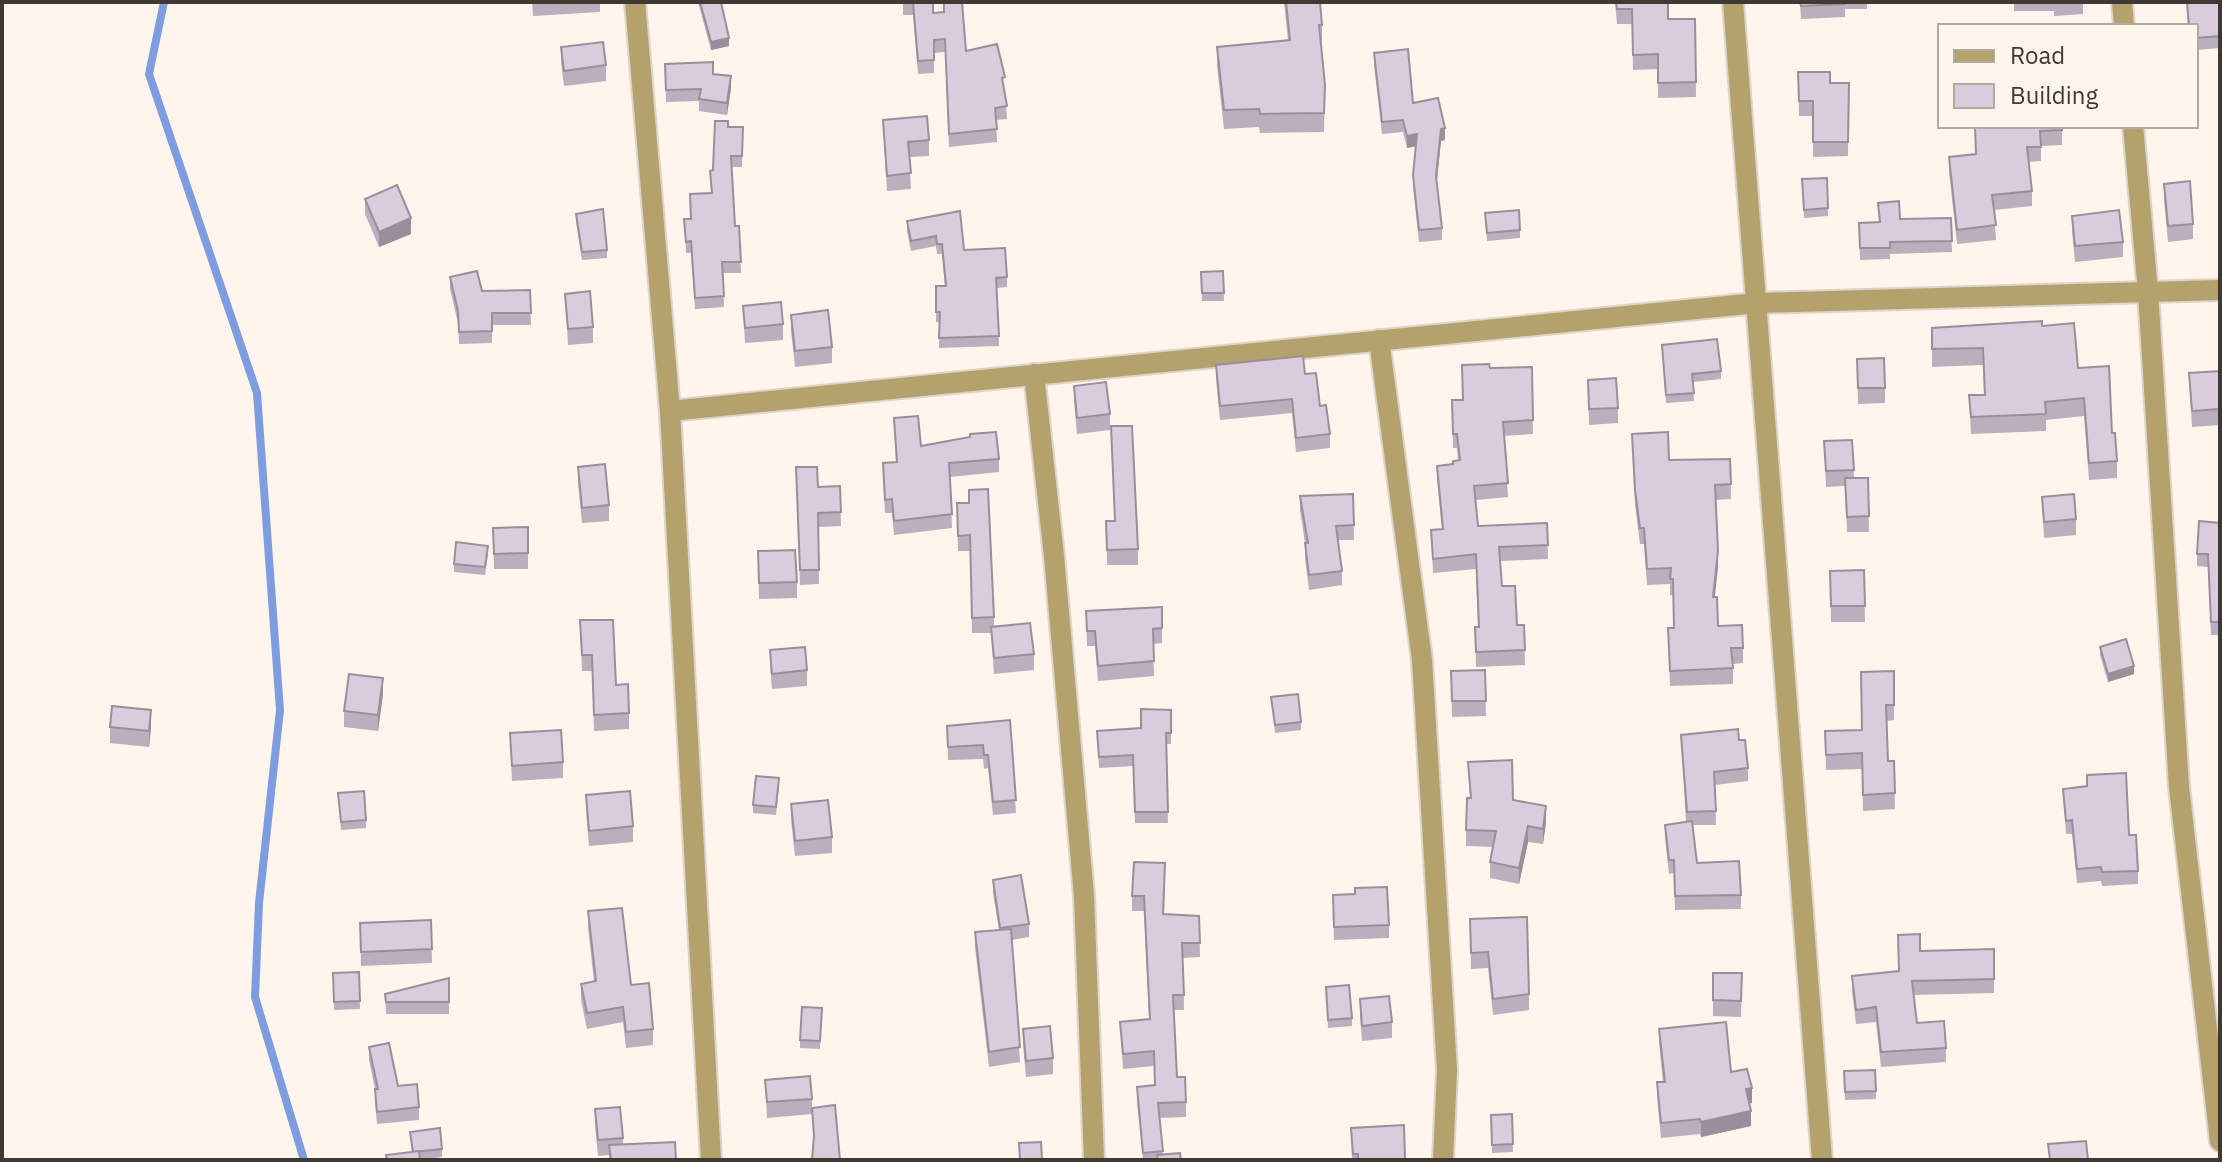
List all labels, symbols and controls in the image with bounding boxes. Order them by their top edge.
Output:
legend [1938,24,2198,128]
text: Road [2010,39,2065,71]
text: Building [2010,79,2098,111]

